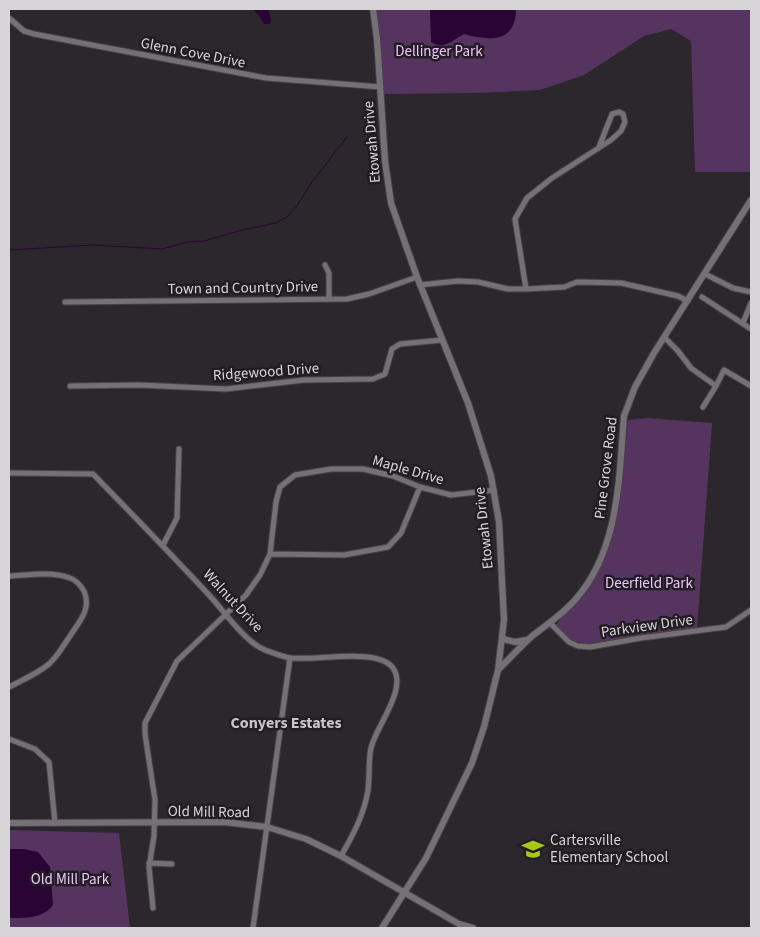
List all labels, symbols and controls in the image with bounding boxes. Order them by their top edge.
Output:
street label: Glenn Cove Drive [139,33,247,73]
park label: Dellinger Park [395,41,483,62]
street label: Etowah Drive [358,100,386,184]
street label: Town and Country Drive [168,276,318,300]
street label: Ridgewood Drive [212,358,320,386]
street label: Pine Grove Road [589,416,623,520]
street label: Maple Drive [370,450,446,490]
street label: Etowah Drive [469,486,499,570]
street label: Walnut Drive [198,565,268,637]
park label: Deerfield Park [605,573,694,594]
street label: Parkview Drive [600,609,694,643]
district label: Conyers Estates [230,712,342,734]
street label: Old Mill Road [168,801,250,823]
place label: Cartersville Elementary School [550,830,668,868]
school or university icon: Cartersville Elementary School [520,836,546,862]
park label: Old Mill Park [31,869,110,890]

